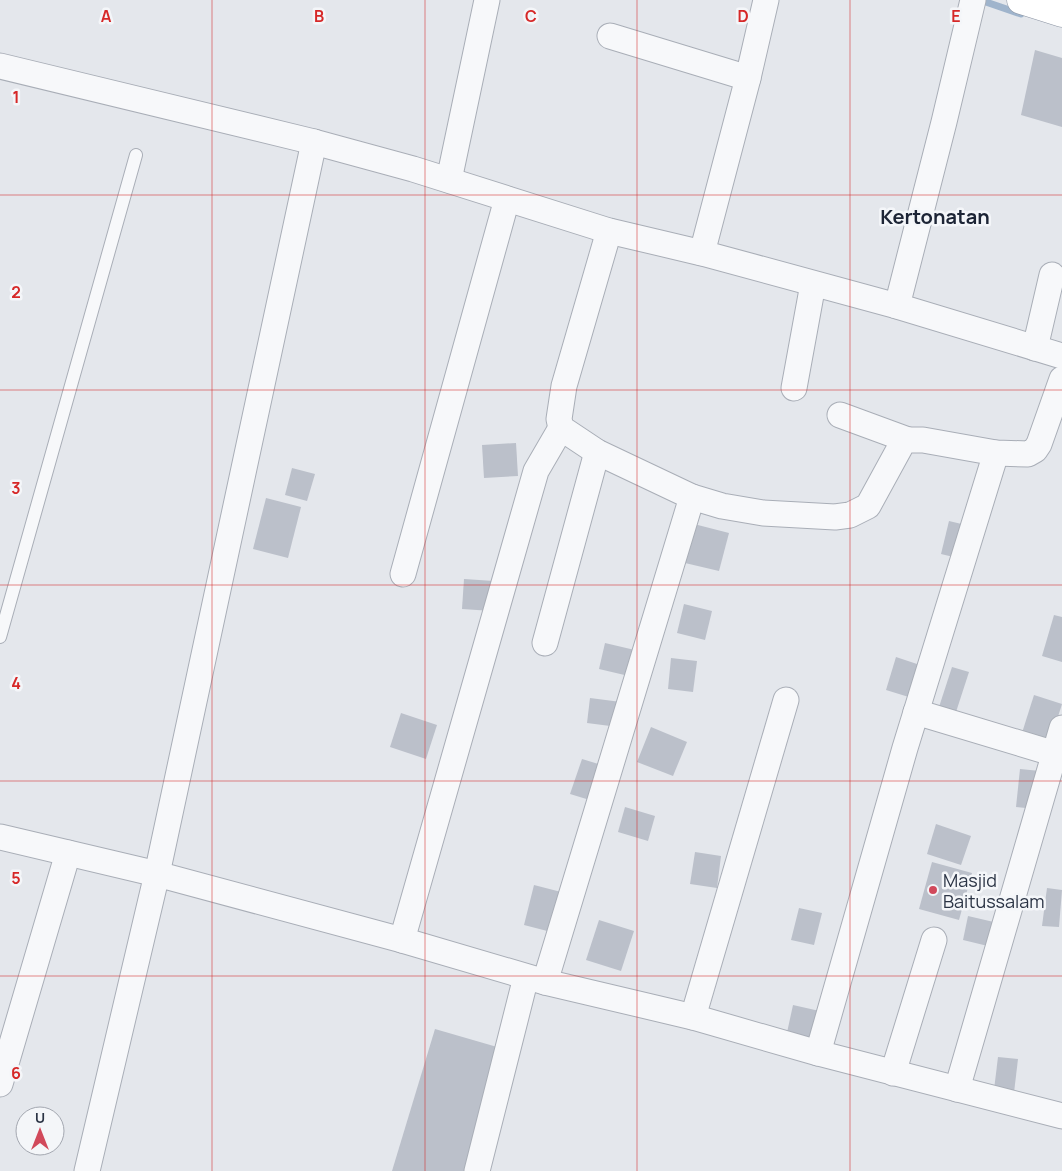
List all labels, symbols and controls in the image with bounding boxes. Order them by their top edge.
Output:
text: A [101,5,112,27]
text: B [314,5,324,27]
text: C [525,5,537,27]
text: D [737,5,749,27]
text: E [951,5,961,27]
text: 1 [12,86,20,108]
district label: Kertonatan [880,203,990,230]
text: 2 [11,281,21,303]
text: 3 [11,477,21,499]
text: 4 [11,672,21,694]
text: 5 [11,867,21,889]
place label: Masjid Baitussalam [943,868,1045,913]
marker: Masjid Baitussalam [927,884,939,896]
text: 6 [11,1062,21,1084]
north arrow [15,1106,65,1156]
text: U [35,1108,45,1127]

